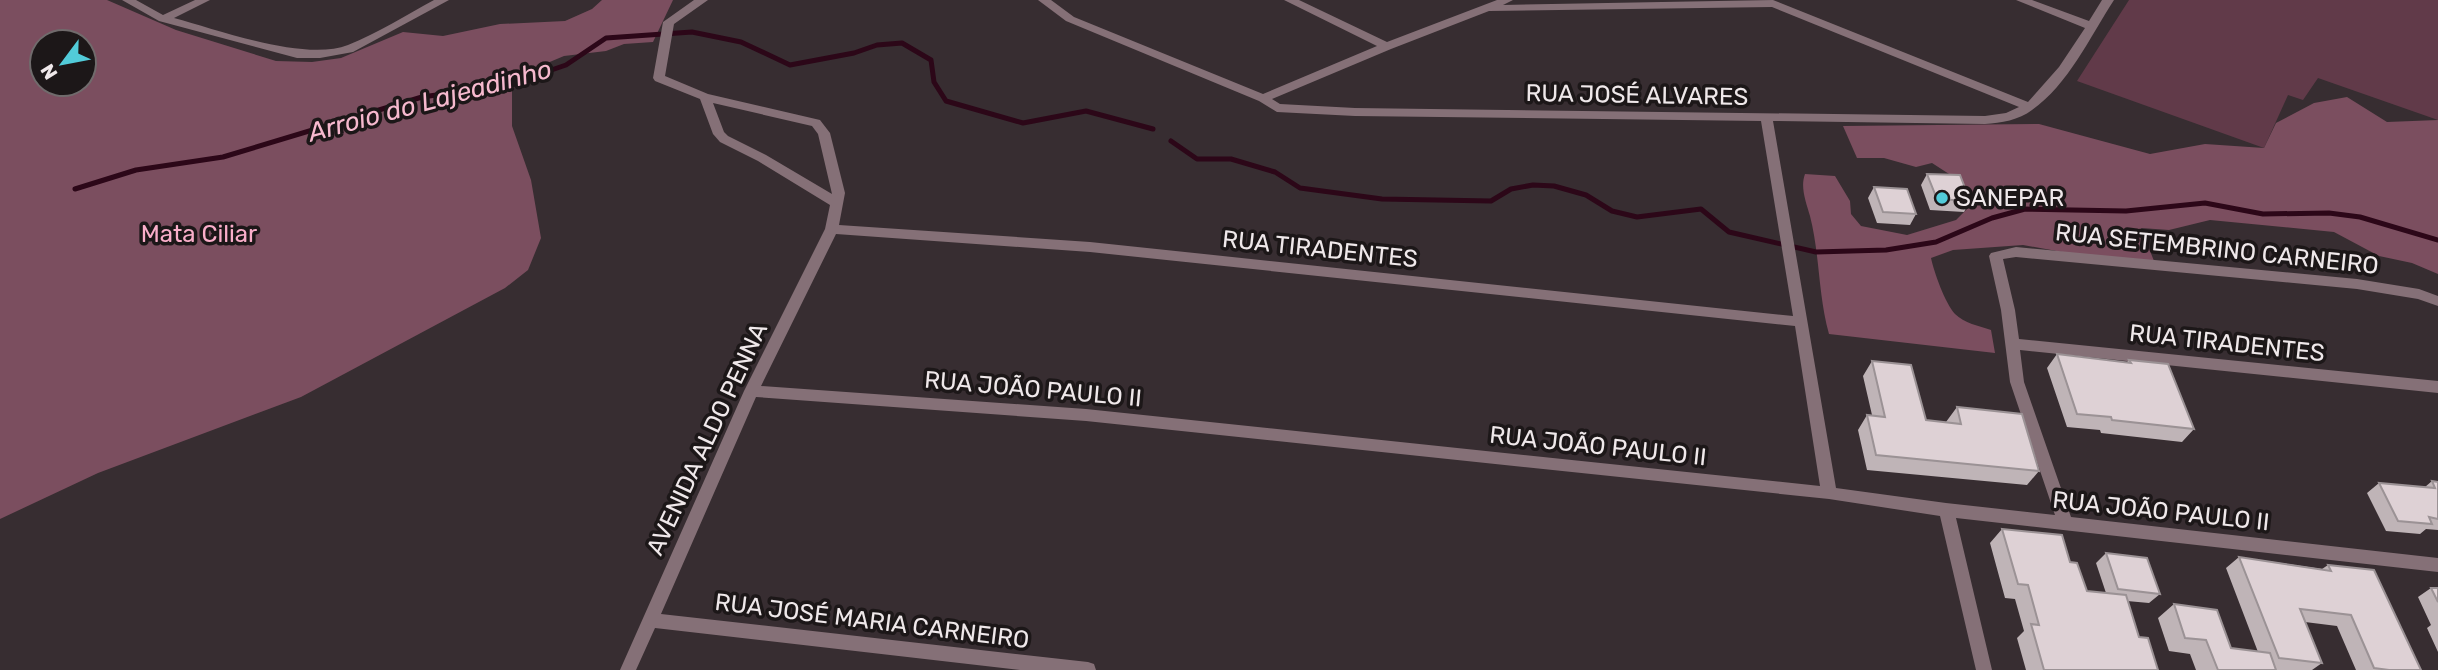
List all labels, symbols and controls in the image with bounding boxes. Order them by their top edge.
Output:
north arrow [28,28,98,98]
water label: Arroio do Lajeadinho [303,54,555,149]
text: N [36,60,62,84]
street label: RUA JOSÉ ALVARES [1525,79,1749,111]
place label: SANEPAR [1956,184,2064,212]
marker: SANEPAR [1934,190,1950,206]
street label: RUA SETEMBRINO CARNEIRO [2054,218,2380,280]
park label: Mata Ciliar [141,220,257,248]
street label: RUA TIRADENTES [1221,225,1419,273]
street label: AVENIDA ALDO PENNA [641,318,773,560]
street label: RUA TIRADENTES [2128,319,2326,367]
street label: RUA JOÃO PAULO II [923,366,1143,412]
street label: RUA JOÃO PAULO II [1488,421,1708,471]
street label: RUA JOÃO PAULO II [2051,486,2271,536]
street label: RUA JOSÉ MARIA CARNEIRO [713,588,1031,654]

